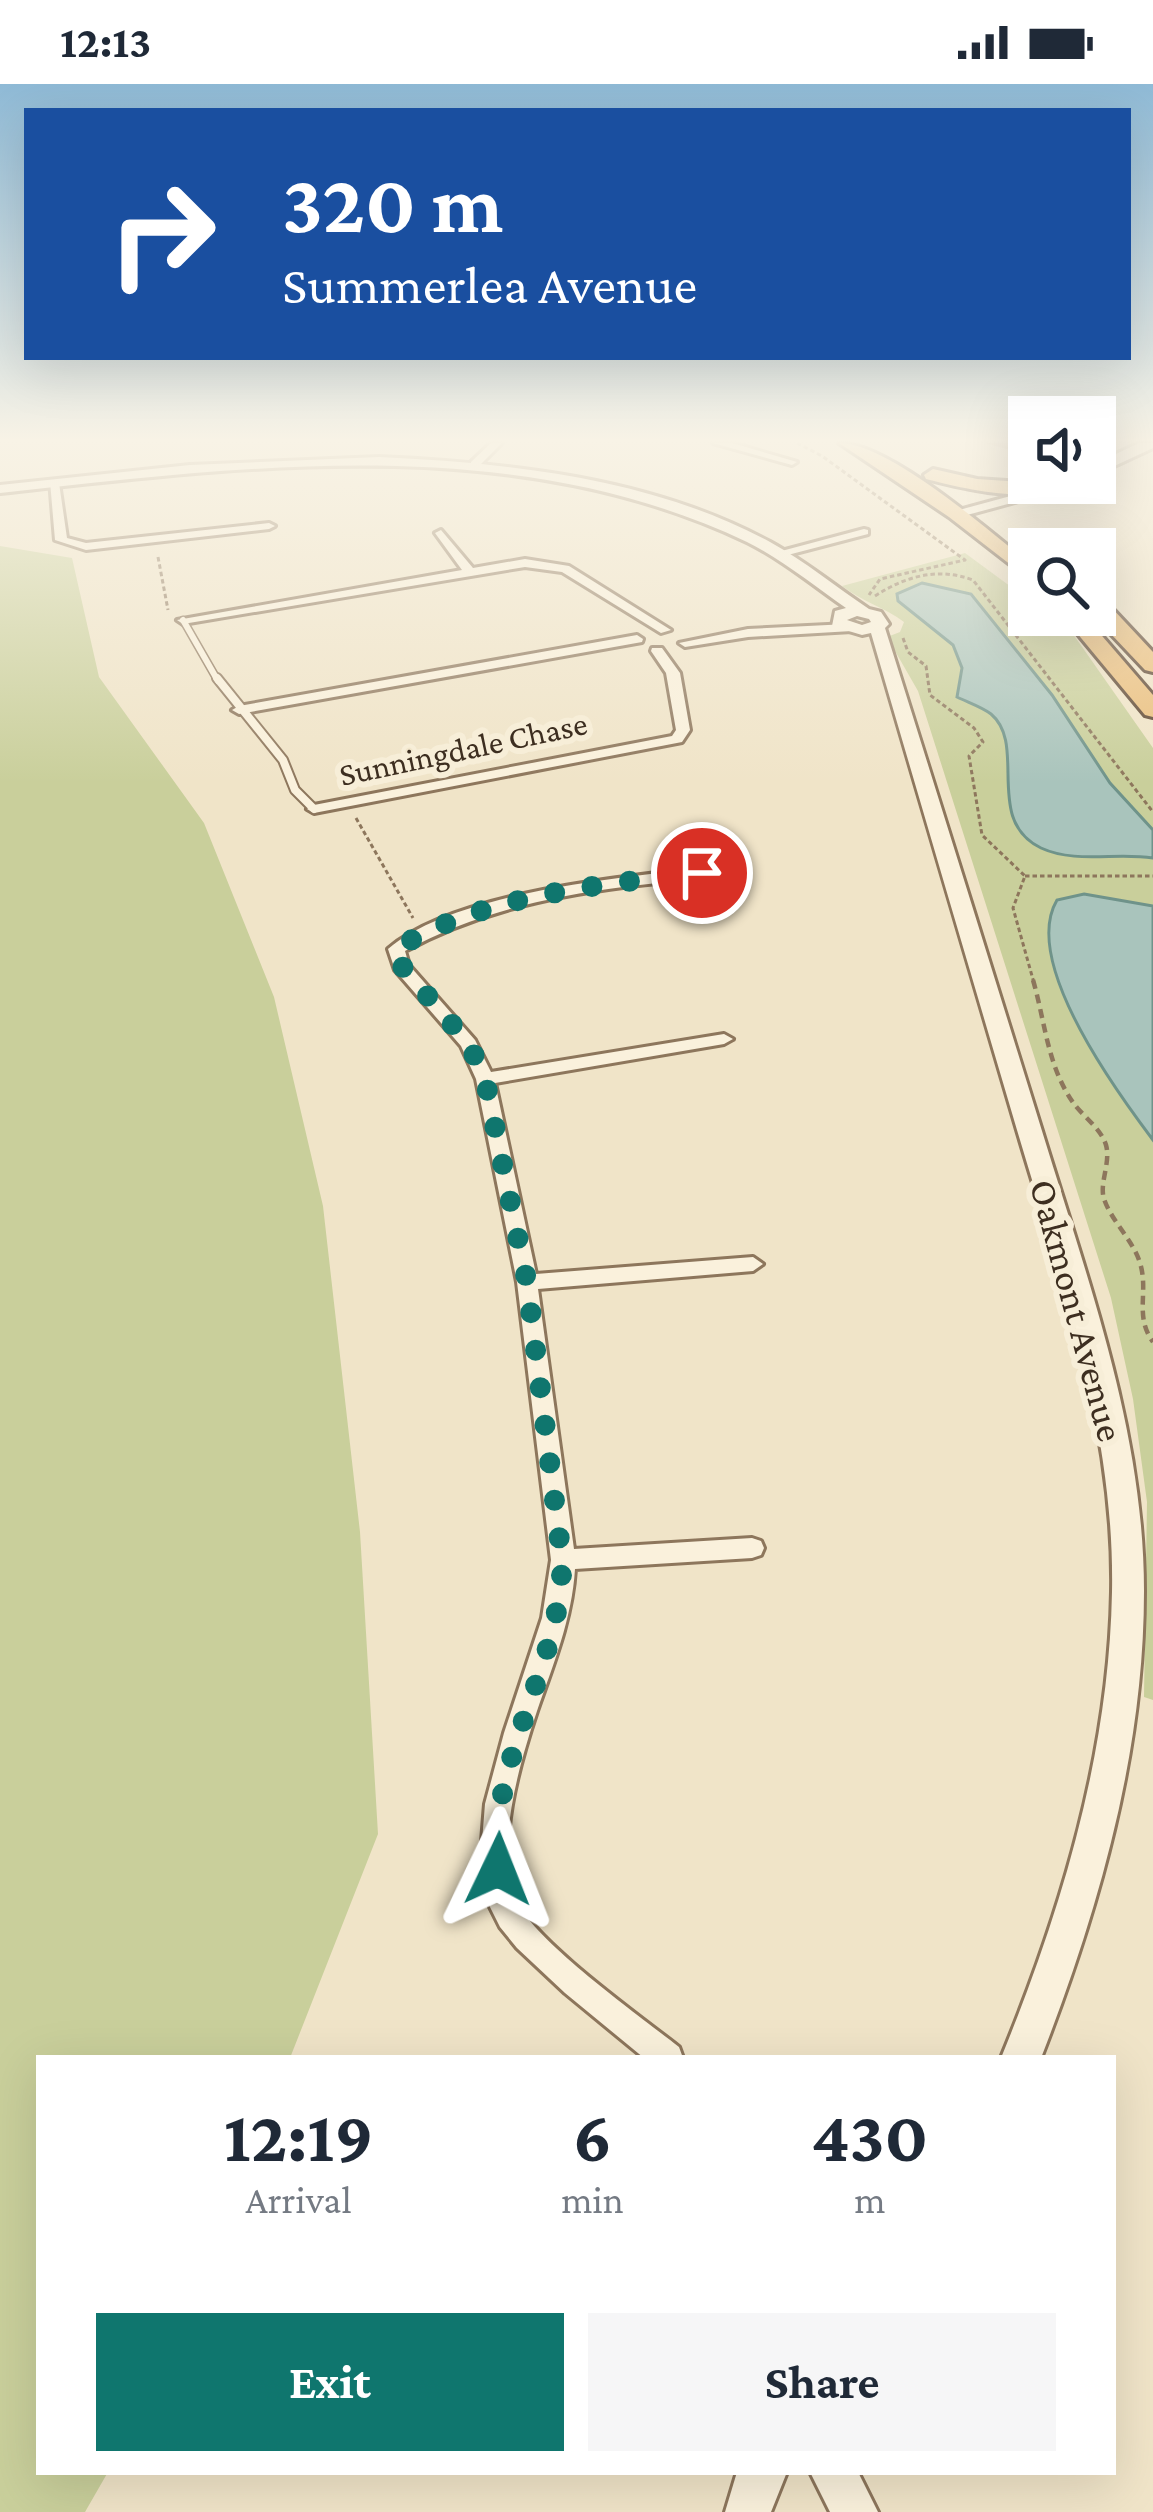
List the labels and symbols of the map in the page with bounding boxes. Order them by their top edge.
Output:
street label: Sunningdale Chase [336,704,590,793]
pin [651,822,753,924]
street label: Oakmont Avenue [1022,1174,1133,1446]
position arrow [435,1806,561,1932]

